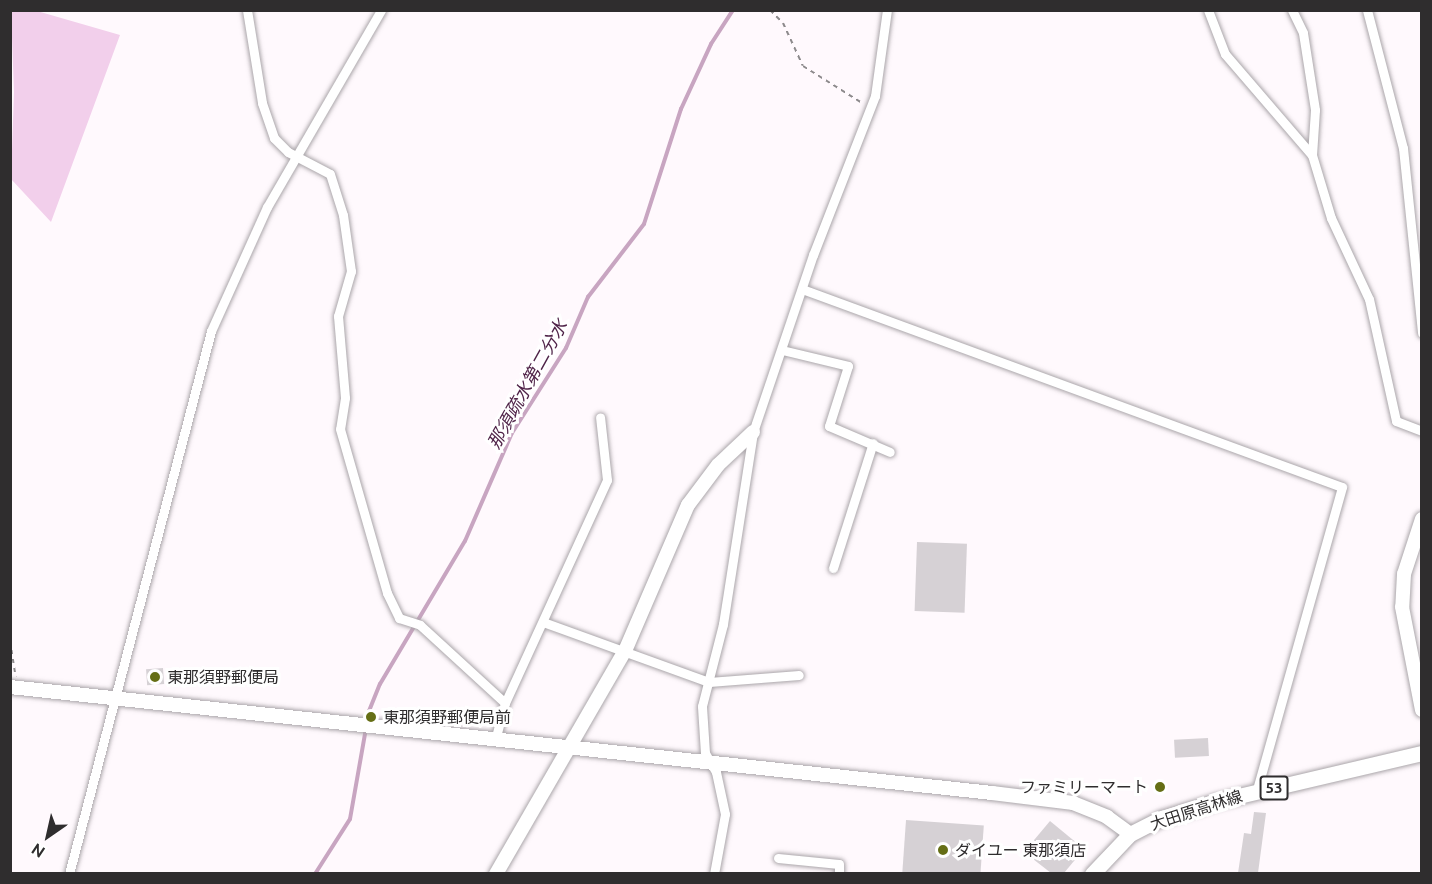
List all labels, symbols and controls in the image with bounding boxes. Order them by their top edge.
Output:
water label: 那須疏水第二分水 [483,316,571,452]
place label: 東那須野郵便局 [167,667,279,687]
marker: 東那須野郵便局 [148,670,162,684]
place label: 東那須野郵便局前 [383,707,511,727]
marker: 東那須野郵便局前 [364,710,378,724]
road number: 53 [1259,776,1289,800]
place label: ファミリーマート [1020,777,1148,797]
marker: ファミリーマート [1153,780,1167,794]
street label: 大田原高林線 [1147,786,1245,834]
north arrow [18,806,78,866]
text: N [28,840,48,862]
place label: ダイユー 東那須店 [955,840,1087,860]
marker: ダイユー 東那須店 [936,843,950,857]

